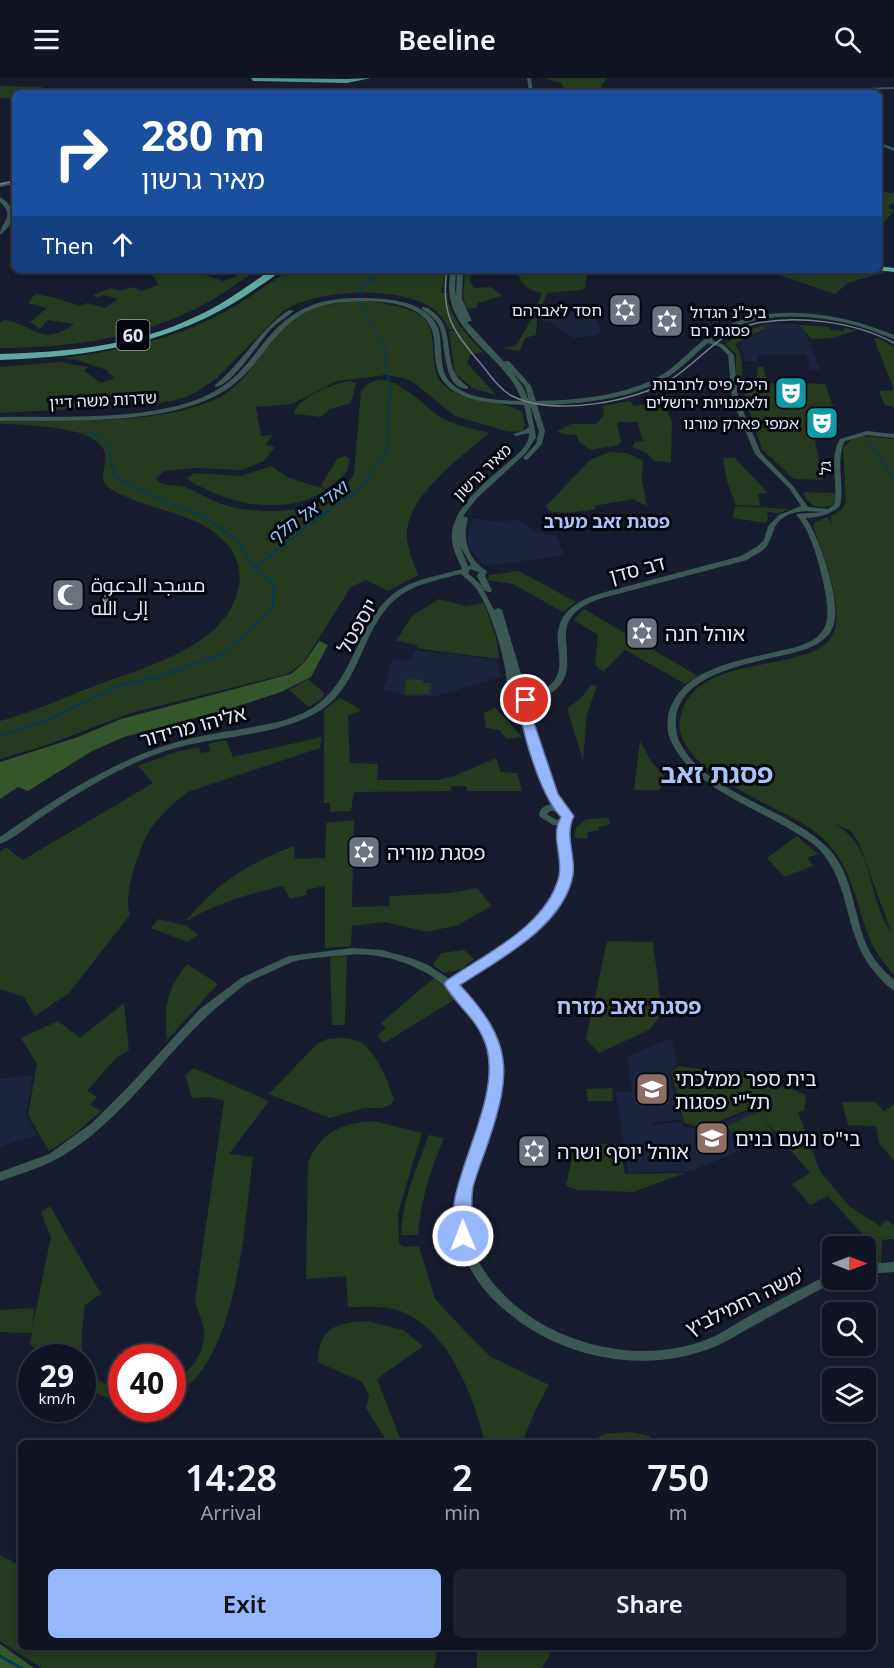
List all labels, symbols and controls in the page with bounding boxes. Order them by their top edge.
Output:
text: Beeline [398,21,496,58]
icon: menu [30,23,63,56]
icon: search [831,23,864,56]
text: 280 m [141,106,265,163]
icon: right [42,114,120,192]
text: מאיר גרשון [141,160,265,197]
icon: ahead [106,228,139,261]
text: Then [42,230,94,260]
synagogue icon: חסד לאברהם [607,292,643,328]
place label: חסד לאברהם [512,299,602,321]
place label: ביכ"נ הגדול פסגת רם [690,301,767,341]
synagogue icon: ביכ"נ הגדול פסגת רם [649,303,685,339]
road number: 60 [116,320,150,350]
place label: היכל פיס לתרבות ולאמנויות ירושלים [646,373,768,413]
theatre icon: היכל פיס לתרבות ולאמנויות ירושלים [773,375,809,411]
street label: שדרות משה דיין [49,386,157,414]
theatre icon: אמפי פארק מורנו [804,405,840,441]
place label: אמפי פארק מורנו [684,412,799,434]
street label: מאיר גרשון [448,439,516,505]
street label: גל [814,461,836,475]
water label: ואדי אל חלף [262,474,353,549]
district label: פסגת זאב מערב [544,509,670,533]
street label: דב סדן [606,549,668,589]
place label: مسجد الدعوة إلى الله [91,571,206,621]
mosque icon: مسجد الدعوة إلى الله [50,577,86,613]
street label: יוספטל [330,593,384,659]
synagogue icon: אוהל חנה [624,615,660,651]
place label: אוהל חנה [665,620,745,647]
pin [500,674,551,725]
icon: arrive [509,683,542,716]
street label: אליהו מרידור [137,699,249,753]
district label: פסגת זאב [661,755,773,791]
synagogue icon: פסגת מוריה [346,834,382,870]
place label: פסגת מוריה [387,839,486,866]
district label: פסגת זאב מזרח [557,992,701,1020]
place label: בית ספר ממלכתי תל"י פסגות [675,1065,817,1115]
school or university icon: בית ספר ממלכתי תל"י פסגות [634,1071,670,1107]
school or university icon: בי"ס נועם בנים [694,1120,730,1156]
place label: בי"ס נועם בנים [735,1125,861,1152]
synagogue icon: אוהל יוסף ושרה [516,1133,552,1169]
place label: אוהל יוסף ושרה [557,1138,689,1165]
position arrow [431,1204,495,1268]
north arrow [822,1236,876,1290]
map controls [822,1236,876,1422]
street label: משה רחמילביץ' [680,1260,810,1342]
button: search [822,1302,876,1356]
speed limit sign: 40 [108,1344,186,1422]
text: 29 [40,1355,74,1396]
button: layers [822,1368,876,1422]
text: km/h [39,1388,75,1408]
text: 14:28 [185,1453,277,1502]
text: 2 [452,1453,473,1502]
text: 750 [647,1453,709,1502]
text: Arrival [201,1499,262,1526]
text: min [444,1499,480,1526]
text: m [669,1499,688,1526]
button: Exit [48,1569,441,1638]
button: Share [453,1569,846,1638]

